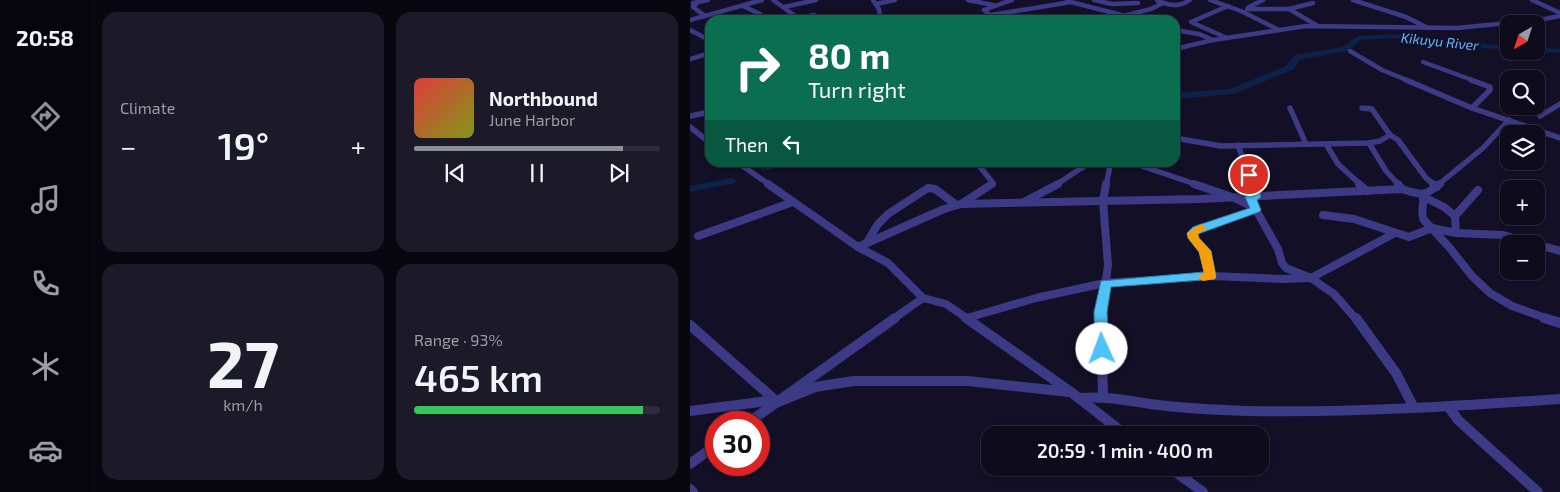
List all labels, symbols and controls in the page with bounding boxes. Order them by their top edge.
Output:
north arrow [1500,15,1545,60]
map controls [1500,15,1545,280]
text: 20:58 [16,24,74,50]
water label: Kikuyu River [1400,28,1480,54]
text: 80 m [808,34,890,76]
icon: right [725,35,790,100]
button: search [1500,70,1545,115]
text: Turn right [808,76,906,102]
text: Northbound [489,87,598,110]
text: Climate [120,98,175,117]
icon: directions [28,99,63,134]
text: June Harbor [489,110,576,129]
text: 19° [218,122,269,168]
button: layers [1500,125,1545,170]
text: − [120,129,136,163]
text: + [351,129,366,163]
icon: left [778,130,806,158]
text: Then [725,133,768,156]
pin [1228,154,1270,196]
icon: previous [441,159,469,187]
icon: pause [523,159,551,187]
icon: next [605,159,633,187]
icon: arrive [1235,161,1263,189]
button: + [1500,180,1545,225]
icon: music [28,182,63,217]
button: − [1500,235,1545,280]
icon: phone [28,266,63,301]
position arrow [1075,322,1127,374]
text: 27 [207,323,279,401]
text: Range · 93% [414,330,503,349]
icon: climate [28,349,63,384]
text: 465 km [414,354,543,400]
text: km/h [223,395,263,414]
speed limit sign: 30 [705,411,770,476]
icon: car [28,433,63,468]
text: 20:59 · 1 min · 400 m [1037,439,1213,462]

